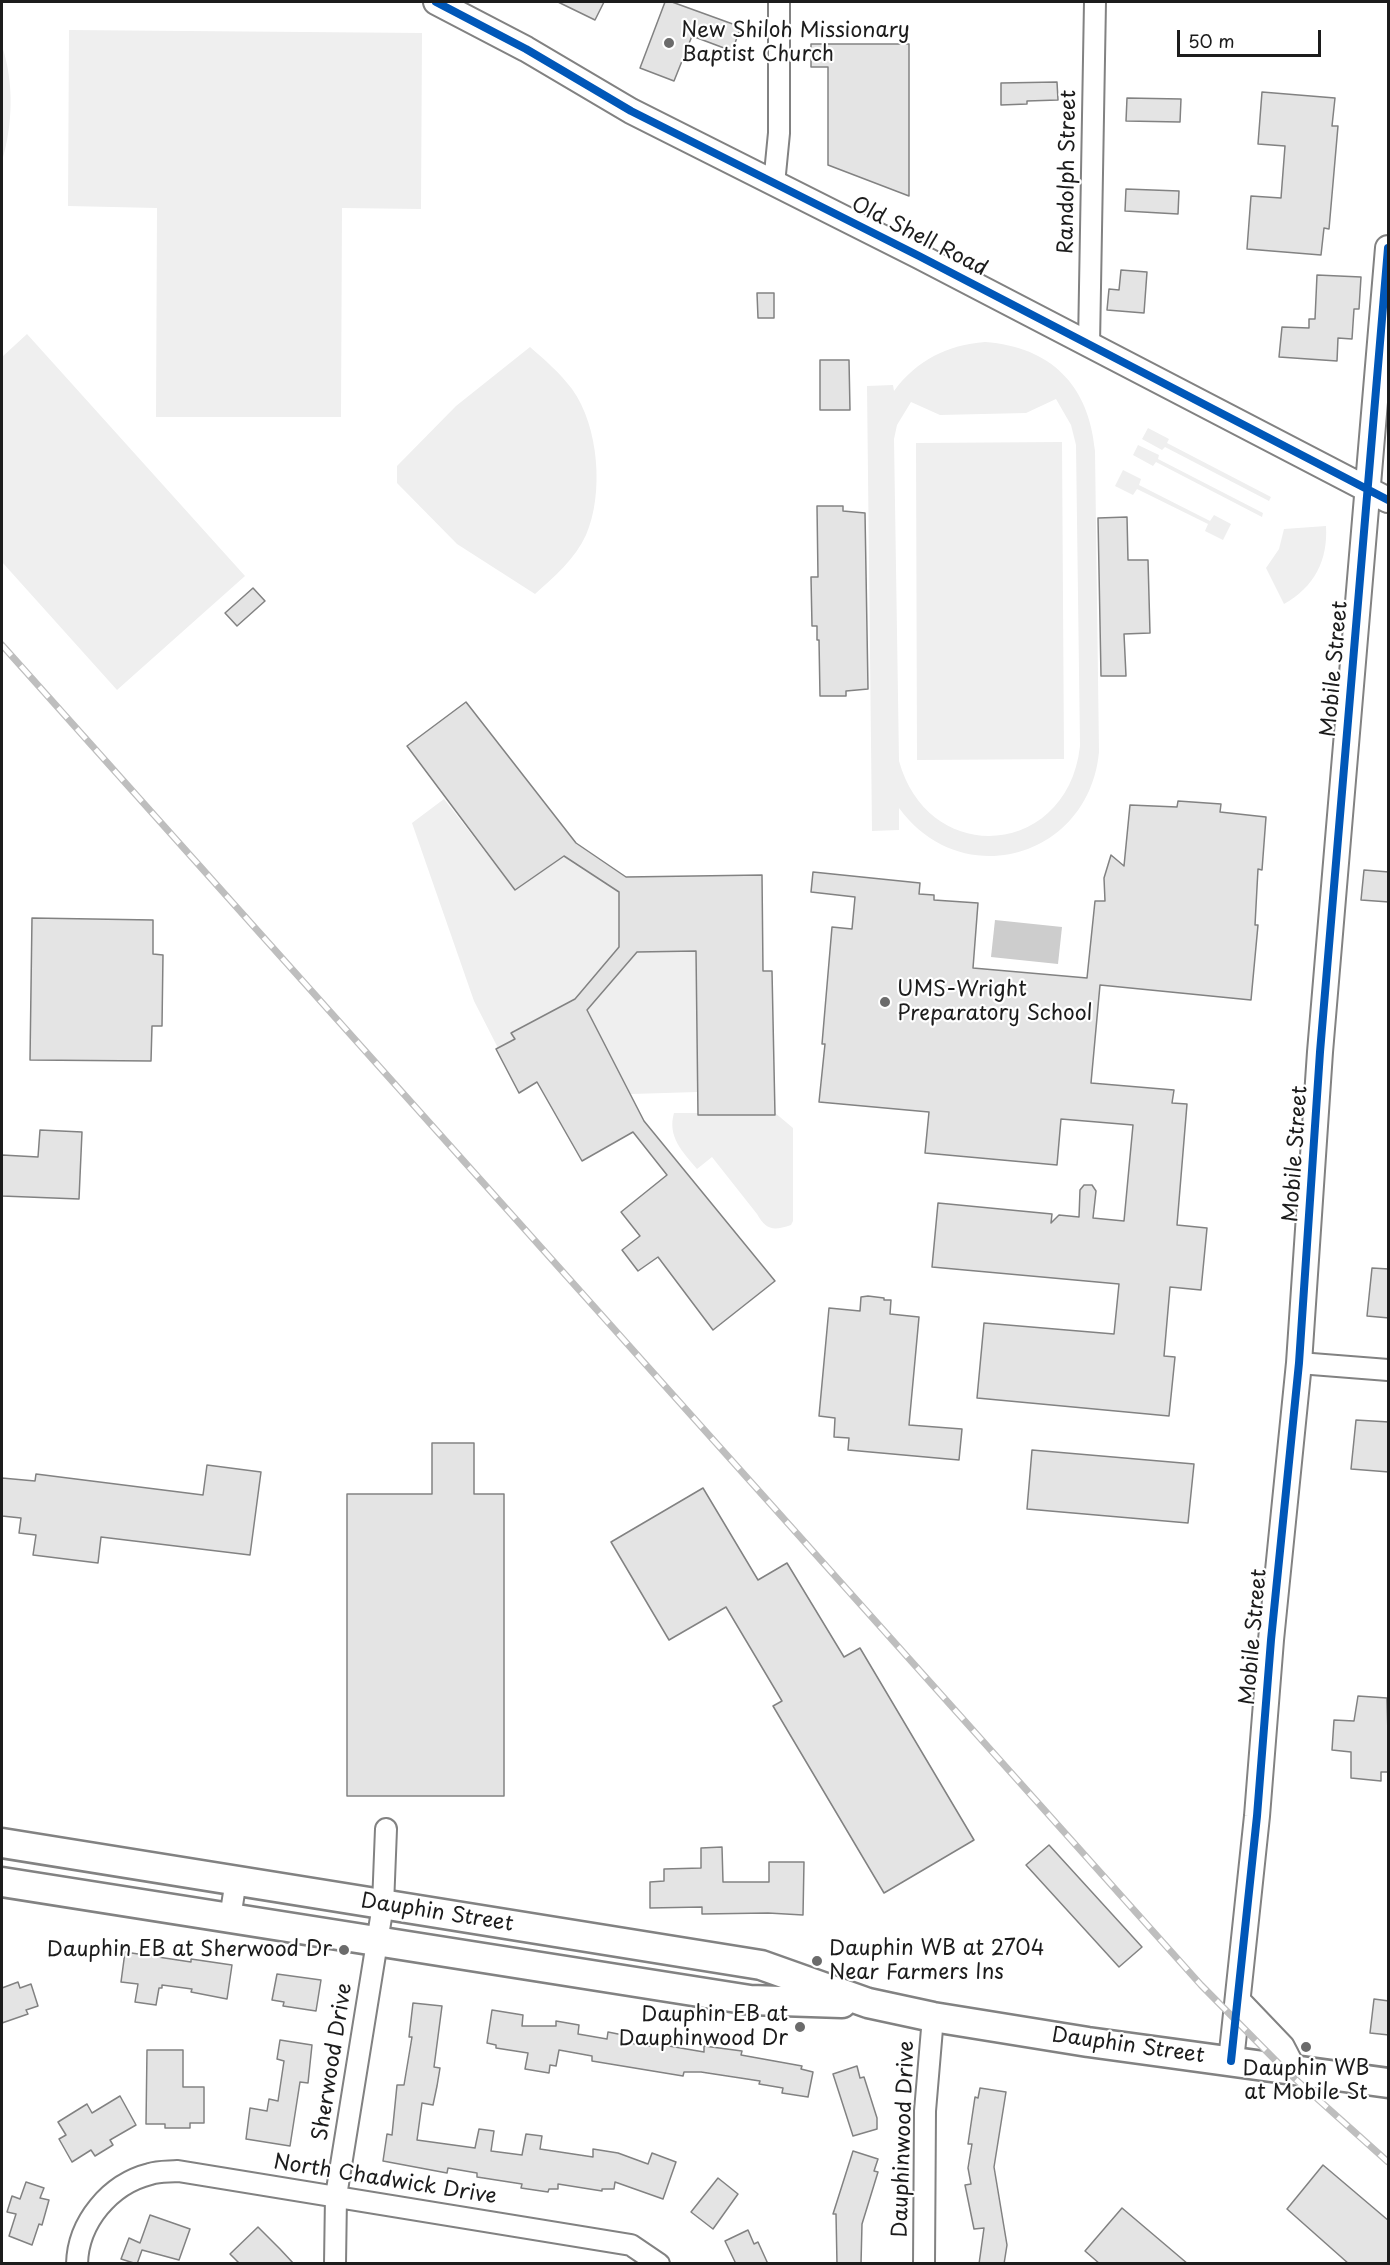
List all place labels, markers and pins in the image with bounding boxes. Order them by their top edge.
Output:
place label: New Shiloh Missionary Baptist Church [681,18,910,68]
marker: New Shiloh Missionary Baptist Church [662,36,676,50]
place label: UMS-Wright Preparatory School [897,977,1093,1027]
marker: UMS-Wright Preparatory School [878,995,892,1009]
place label: Dauphin WB at 2704 Near Farmers Ins [829,1936,1045,1986]
place label: Dauphin EB at Sherwood Dr [47,1937,332,1963]
marker: Dauphin EB at Sherwood Dr [337,1943,351,1957]
marker: Dauphin WB at 2704 Near Farmers Ins [810,1954,824,1968]
place label: Dauphin EB at Dauphinwood Dr [619,2002,788,2052]
marker: Dauphin EB at Dauphinwood Dr [793,2020,807,2034]
marker: Dauphin WB at Mobile St [1299,2040,1313,2054]
place label: Dauphin WB at Mobile St [1243,2056,1369,2106]

